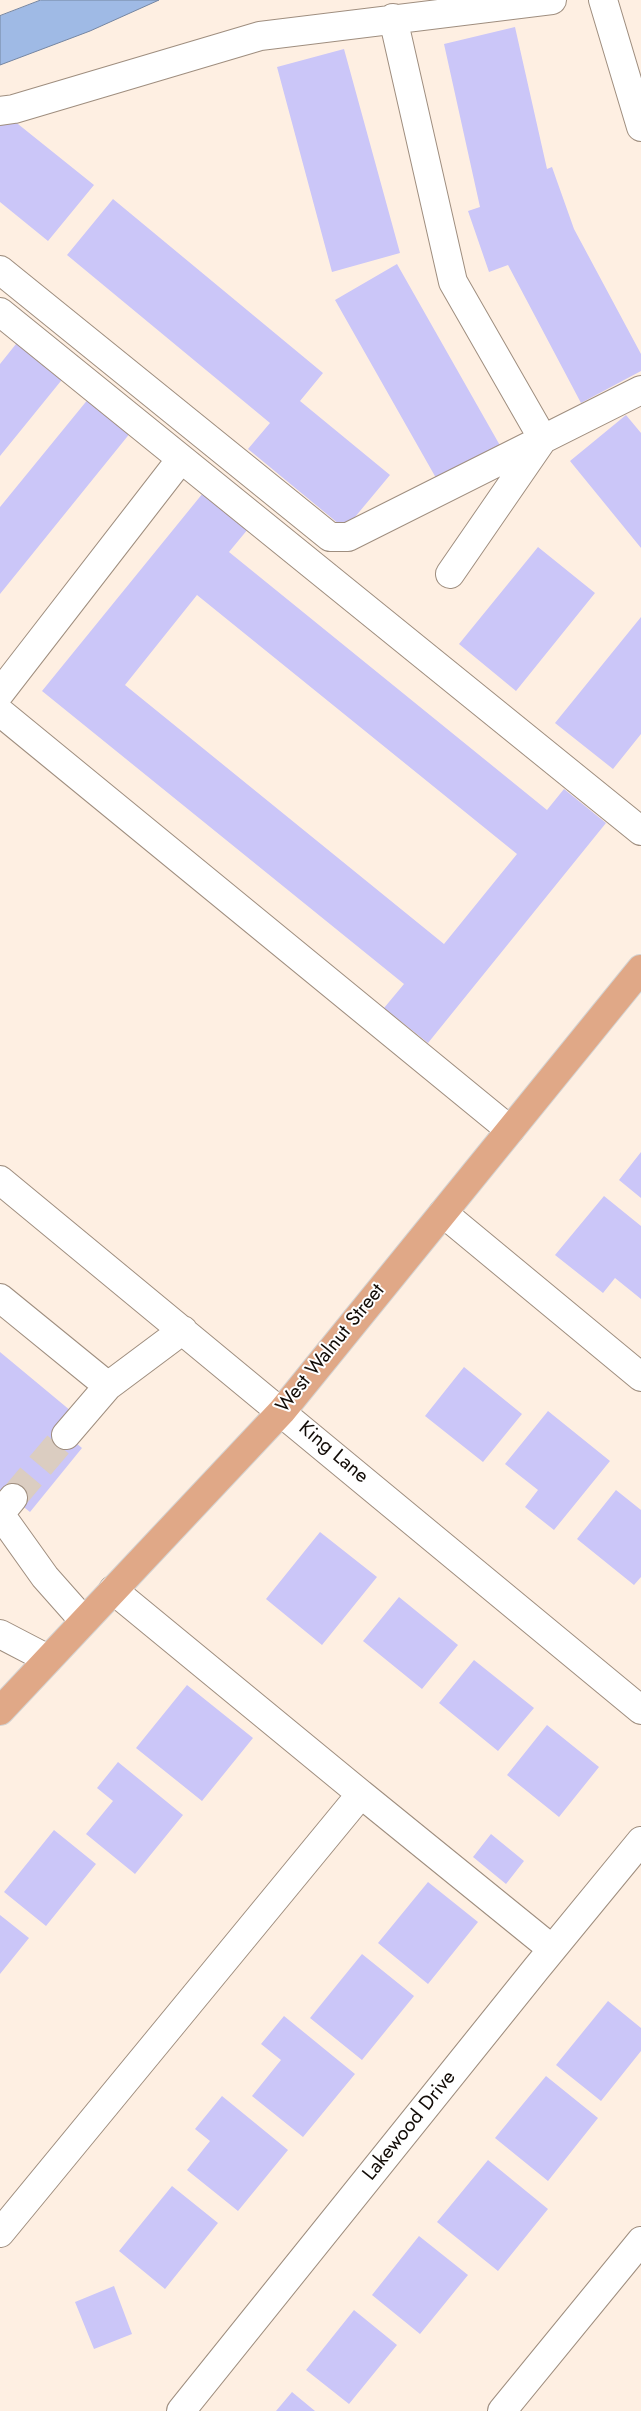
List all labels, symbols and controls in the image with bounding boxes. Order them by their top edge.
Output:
street label: West Walnut Street [272,1280,390,1418]
street label: King Lane [293,1417,373,1489]
street label: Lakewood Drive [358,2066,462,2186]

